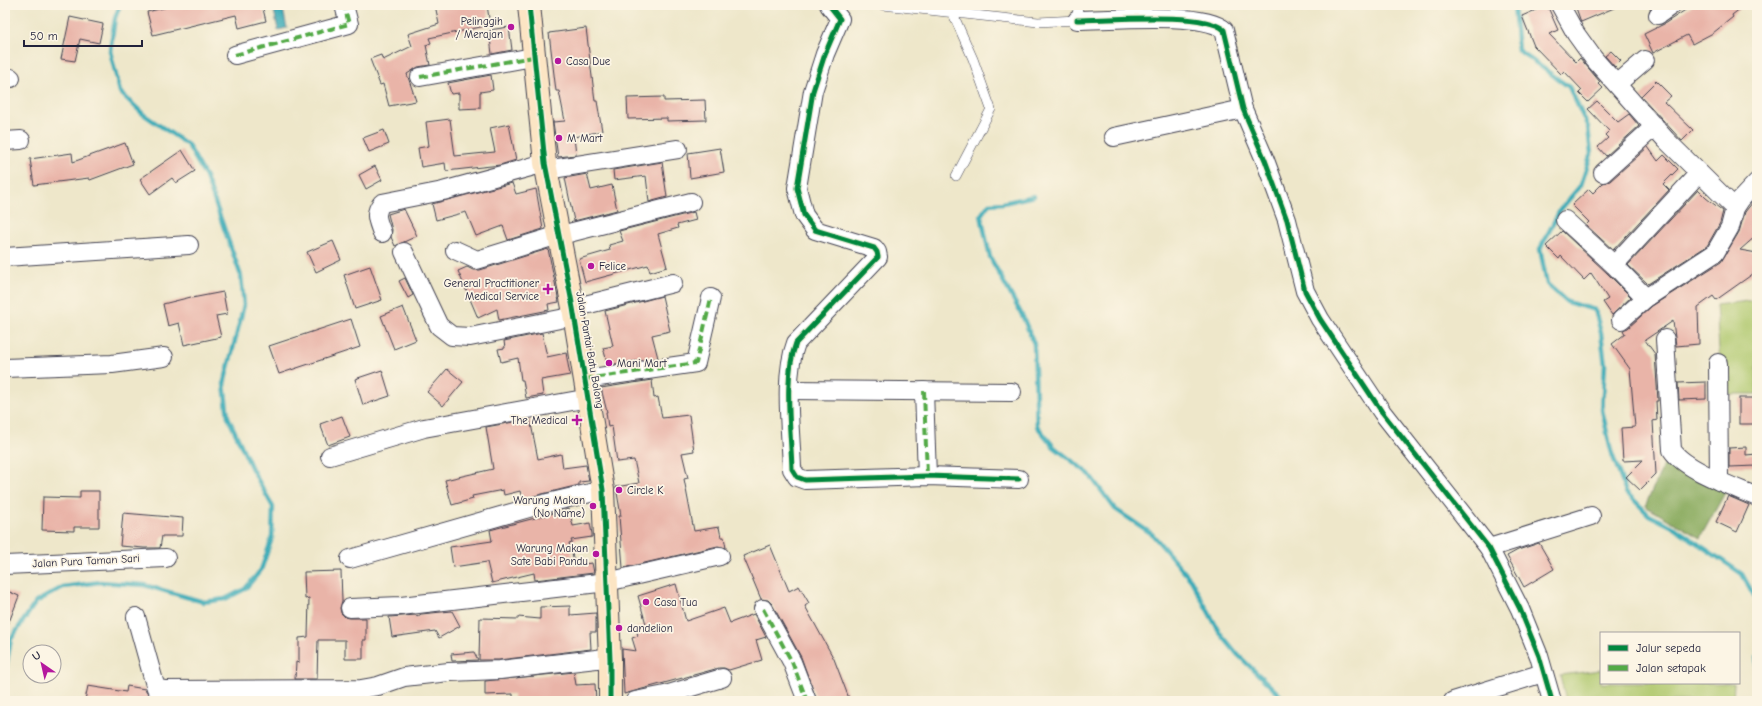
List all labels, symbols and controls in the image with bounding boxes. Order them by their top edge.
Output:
place label: Pelinggih / Merajan [456,15,503,41]
scale bar [24,22,142,48]
marker: Pelinggih / Merajan [506,22,516,32]
text: 50 m [30,29,58,43]
place label: Casa Due [566,55,611,68]
marker: Casa Due [553,56,563,66]
place label: M Mart [567,132,603,145]
marker: M Mart [554,133,564,143]
place label: Felice [599,260,626,273]
marker: Felice [586,261,596,271]
place label: General Practitioner Medical Service [444,277,540,303]
marker: General Practitioner Medical Service [542,283,554,295]
street label: Jalan Pantai Batu Bolong [573,291,607,409]
place label: Mani Mart [617,357,667,370]
marker: Mani Mart [604,358,614,368]
place label: The Medical [511,414,568,427]
marker: The Medical [571,414,583,426]
place label: Circle K [627,484,663,497]
marker: Circle K [614,485,624,495]
place label: Warung Makan (No Name) [513,494,585,520]
marker: Warung Makan (No Name) [588,501,598,511]
place label: Warung Makan Sate Babi Pandu [511,542,588,568]
marker: Warung Makan Sate Babi Pandu [591,549,601,559]
street label: Jalan Pura Taman Sari [32,552,140,570]
place label: Casa Tua [654,596,697,609]
marker: Casa Tua [641,597,651,607]
place label: dandelion [627,622,673,635]
marker: dandelion [614,623,624,633]
legend [1600,632,1740,684]
text: Jalur sepeda [1636,641,1701,655]
north arrow [22,644,62,684]
text: U [30,649,43,664]
text: Jalan setapak [1636,661,1706,675]

